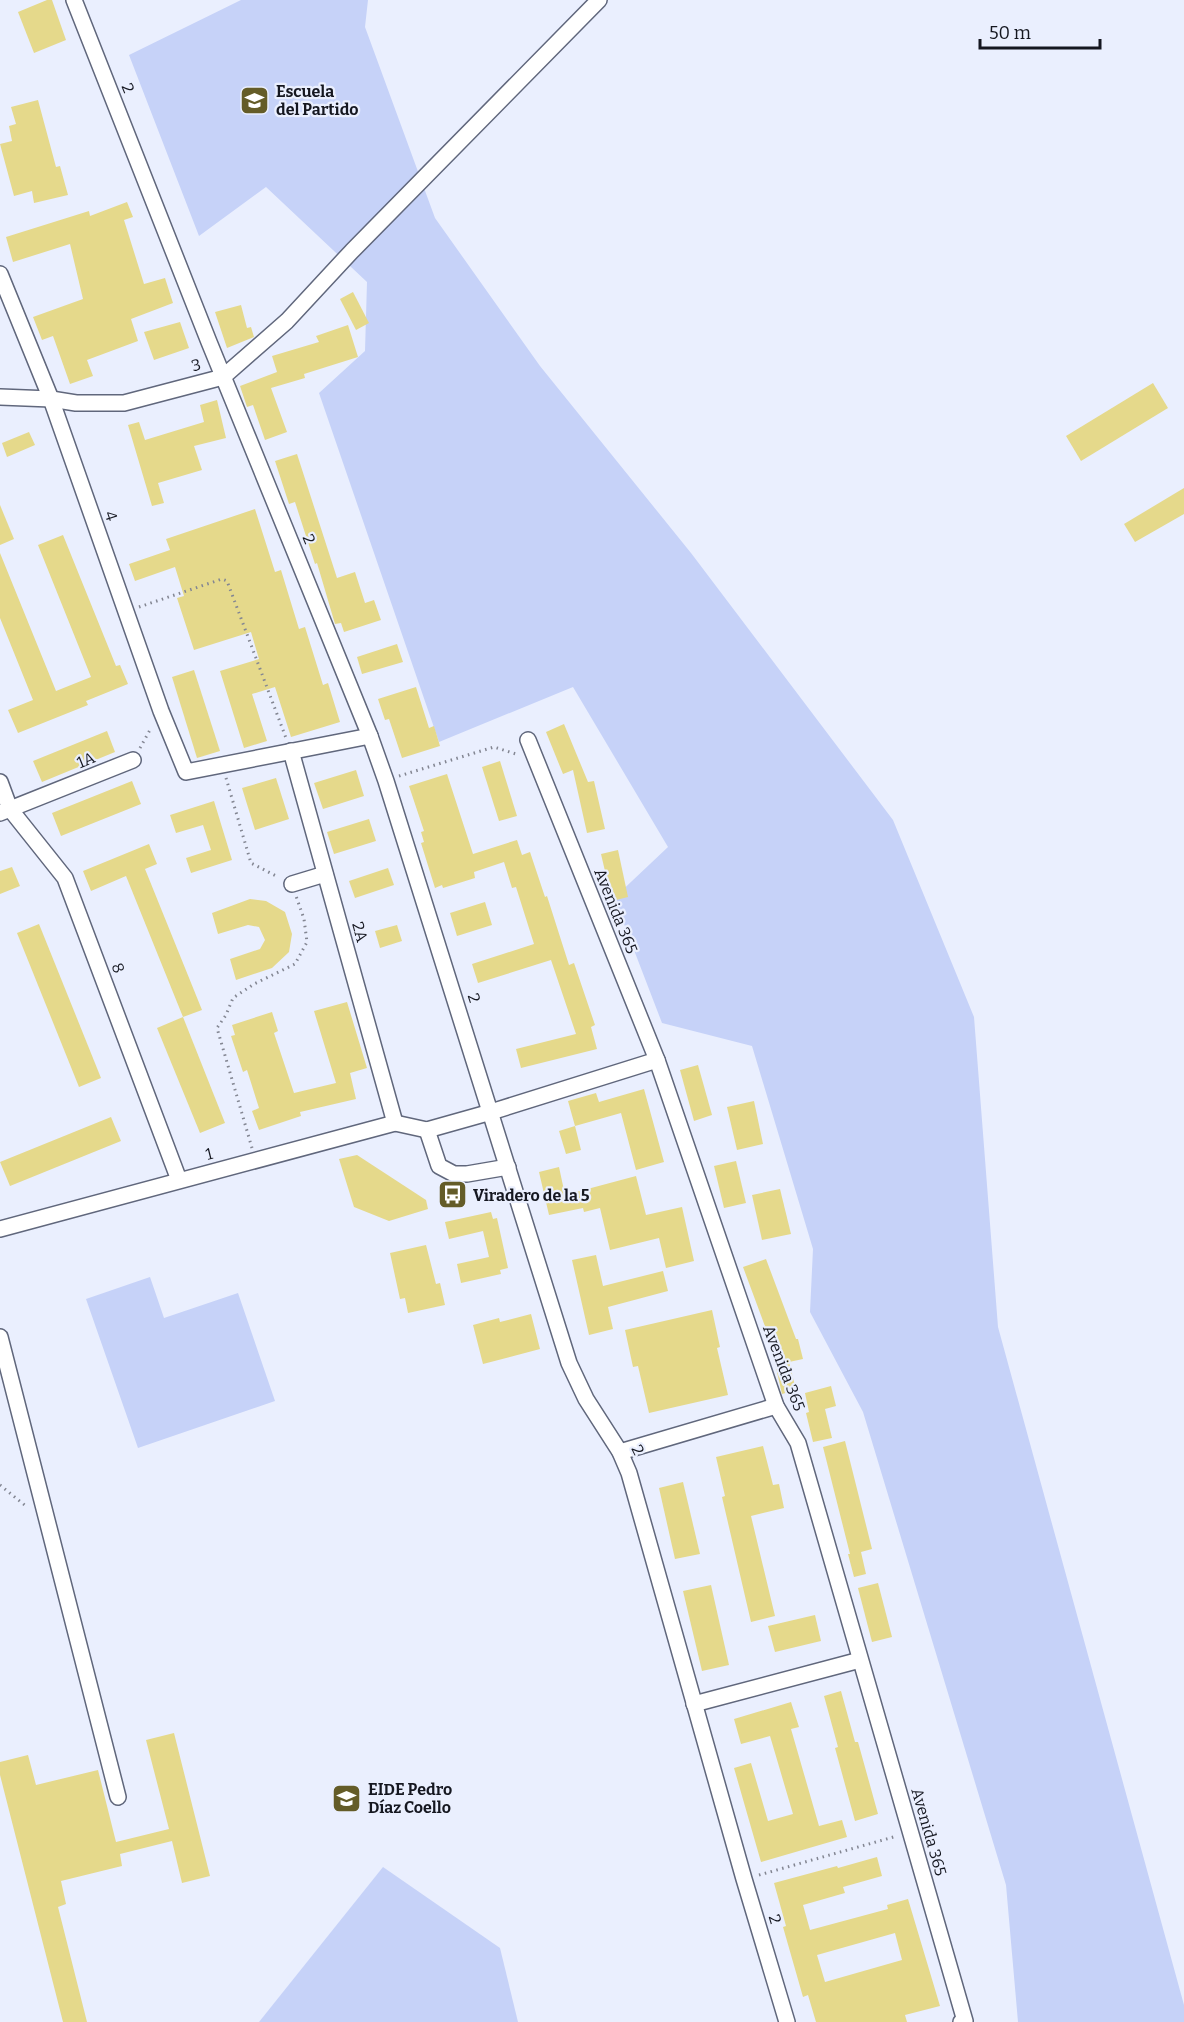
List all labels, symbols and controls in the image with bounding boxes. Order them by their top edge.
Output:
scale bar [980,12,1100,50]
text: 50 m [989,22,1031,44]
street label: 2 [118,80,138,96]
place label: Escuela del Partido [276,82,359,119]
school or university icon: Escuela del Partido [239,84,271,116]
street label: 3 [189,355,203,375]
street label: 4 [100,508,122,524]
street label: 2 [299,531,319,547]
street label: 1A [74,748,98,772]
street label: Avenida 365 [590,866,642,956]
street label: 2A [348,920,372,945]
street label: 8 [107,960,129,976]
street label: 2 [464,991,484,1005]
street label: 1 [204,1144,215,1164]
bus stop icon: Viradero de la 5 [436,1179,468,1211]
place label: Viradero de la 5 [473,1186,590,1205]
street label: Avenida 365 [759,1322,809,1414]
street label: 2 [628,1442,648,1458]
place label: EIDE Pedro Díaz Coello [368,1780,452,1817]
school or university icon: EIDE Pedro Díaz Coello [331,1782,363,1814]
street label: Avenida 365 [907,1786,951,1878]
street label: 2 [765,1912,785,1926]

